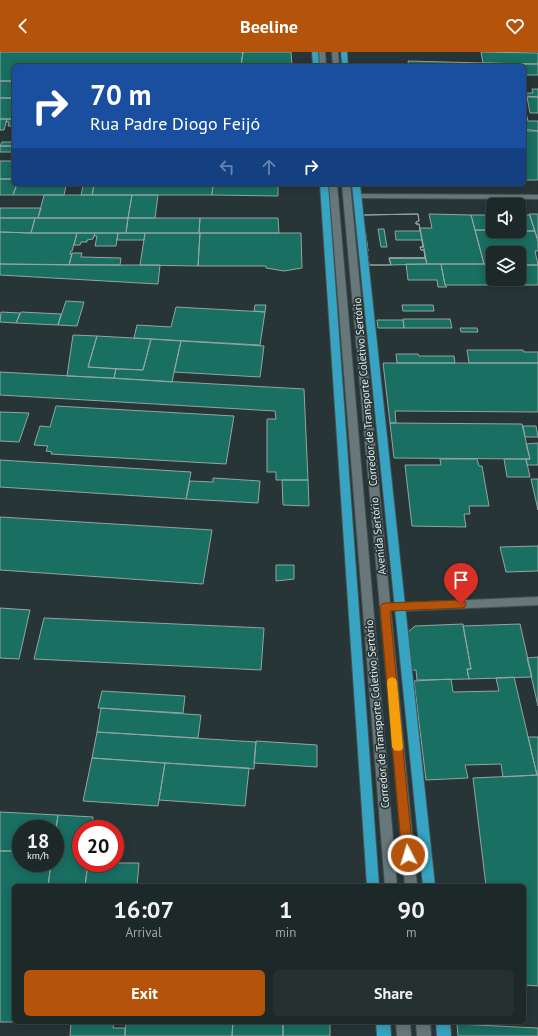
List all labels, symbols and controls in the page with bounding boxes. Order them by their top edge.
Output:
icon: back [12,15,34,37]
text: Beeline [240,15,298,38]
icon: heart [504,15,526,37]
text: 70 m [90,76,151,113]
icon: right [24,80,76,132]
text: Rua Padre Diogo Feijó [90,112,260,135]
icon: left [216,156,238,178]
icon: ahead [258,156,280,178]
icon: right [300,156,322,178]
map controls [486,198,526,286]
button: sound [486,198,526,238]
button: layers [486,246,526,286]
street label: Corredor de Transporte Coletivo Sertório [350,297,380,487]
street label: Avenida Sertório [367,497,389,575]
pin [444,563,478,604]
icon: arrive [450,569,472,591]
street label: Corredor de Transporte Coletivo Sertório [362,619,392,809]
speed limit sign: 20 [72,820,124,872]
text: 18 [27,828,49,854]
position arrow [387,834,429,876]
text: km/h [27,849,49,862]
text: 16:07 [113,894,174,925]
text: 1 [279,894,293,925]
text: 90 [398,894,425,925]
text: Arrival [125,924,162,941]
text: min [275,924,296,941]
text: m [406,924,416,941]
button: Exit [24,970,265,1016]
button: Share [273,970,514,1016]

